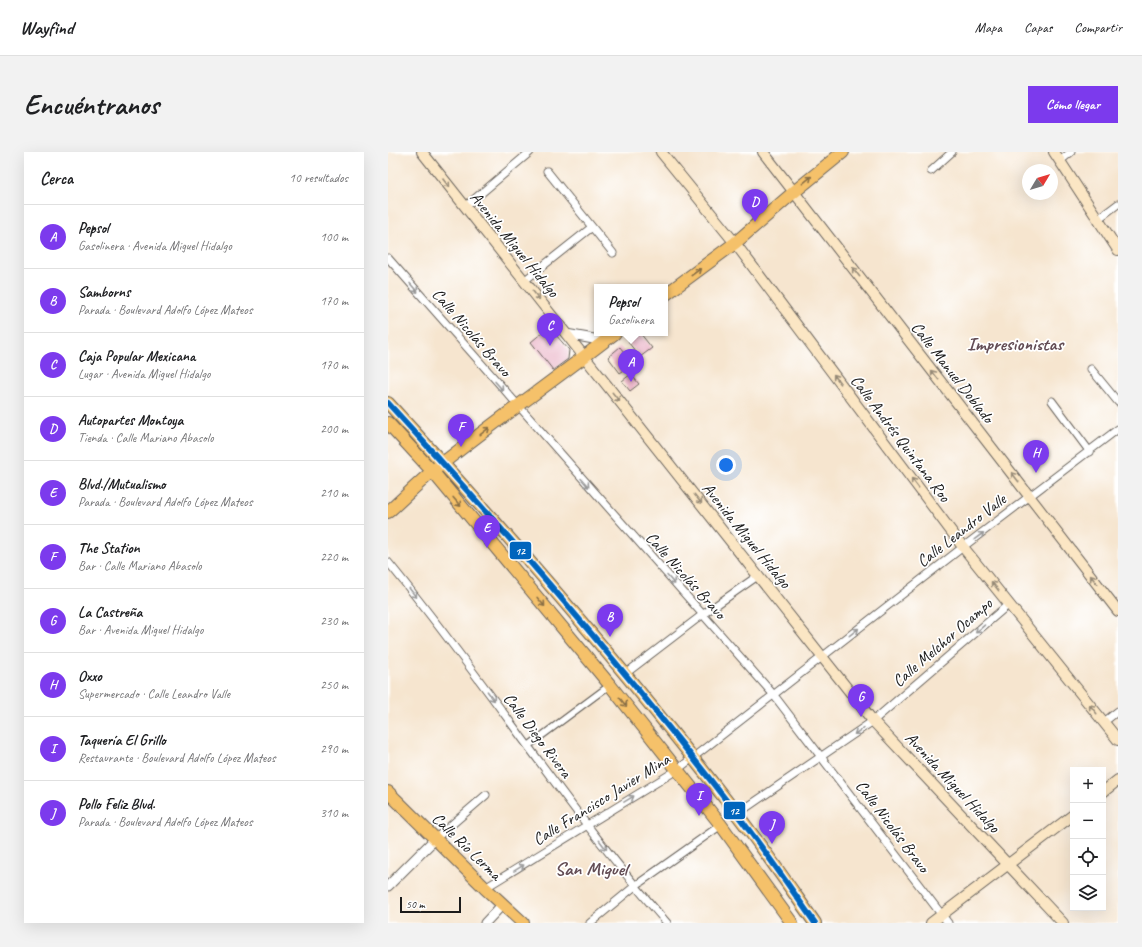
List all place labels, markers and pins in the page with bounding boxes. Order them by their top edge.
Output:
pin: D [742,189,768,222]
pin: C [537,313,563,346]
pin: A [618,349,644,382]
pin: F [448,414,474,447]
pin: H [1023,440,1049,473]
pin: E [474,515,500,548]
pin: B [597,604,623,637]
pin: G [848,684,874,717]
pin: I [686,783,712,816]
pin: J [759,811,785,844]

